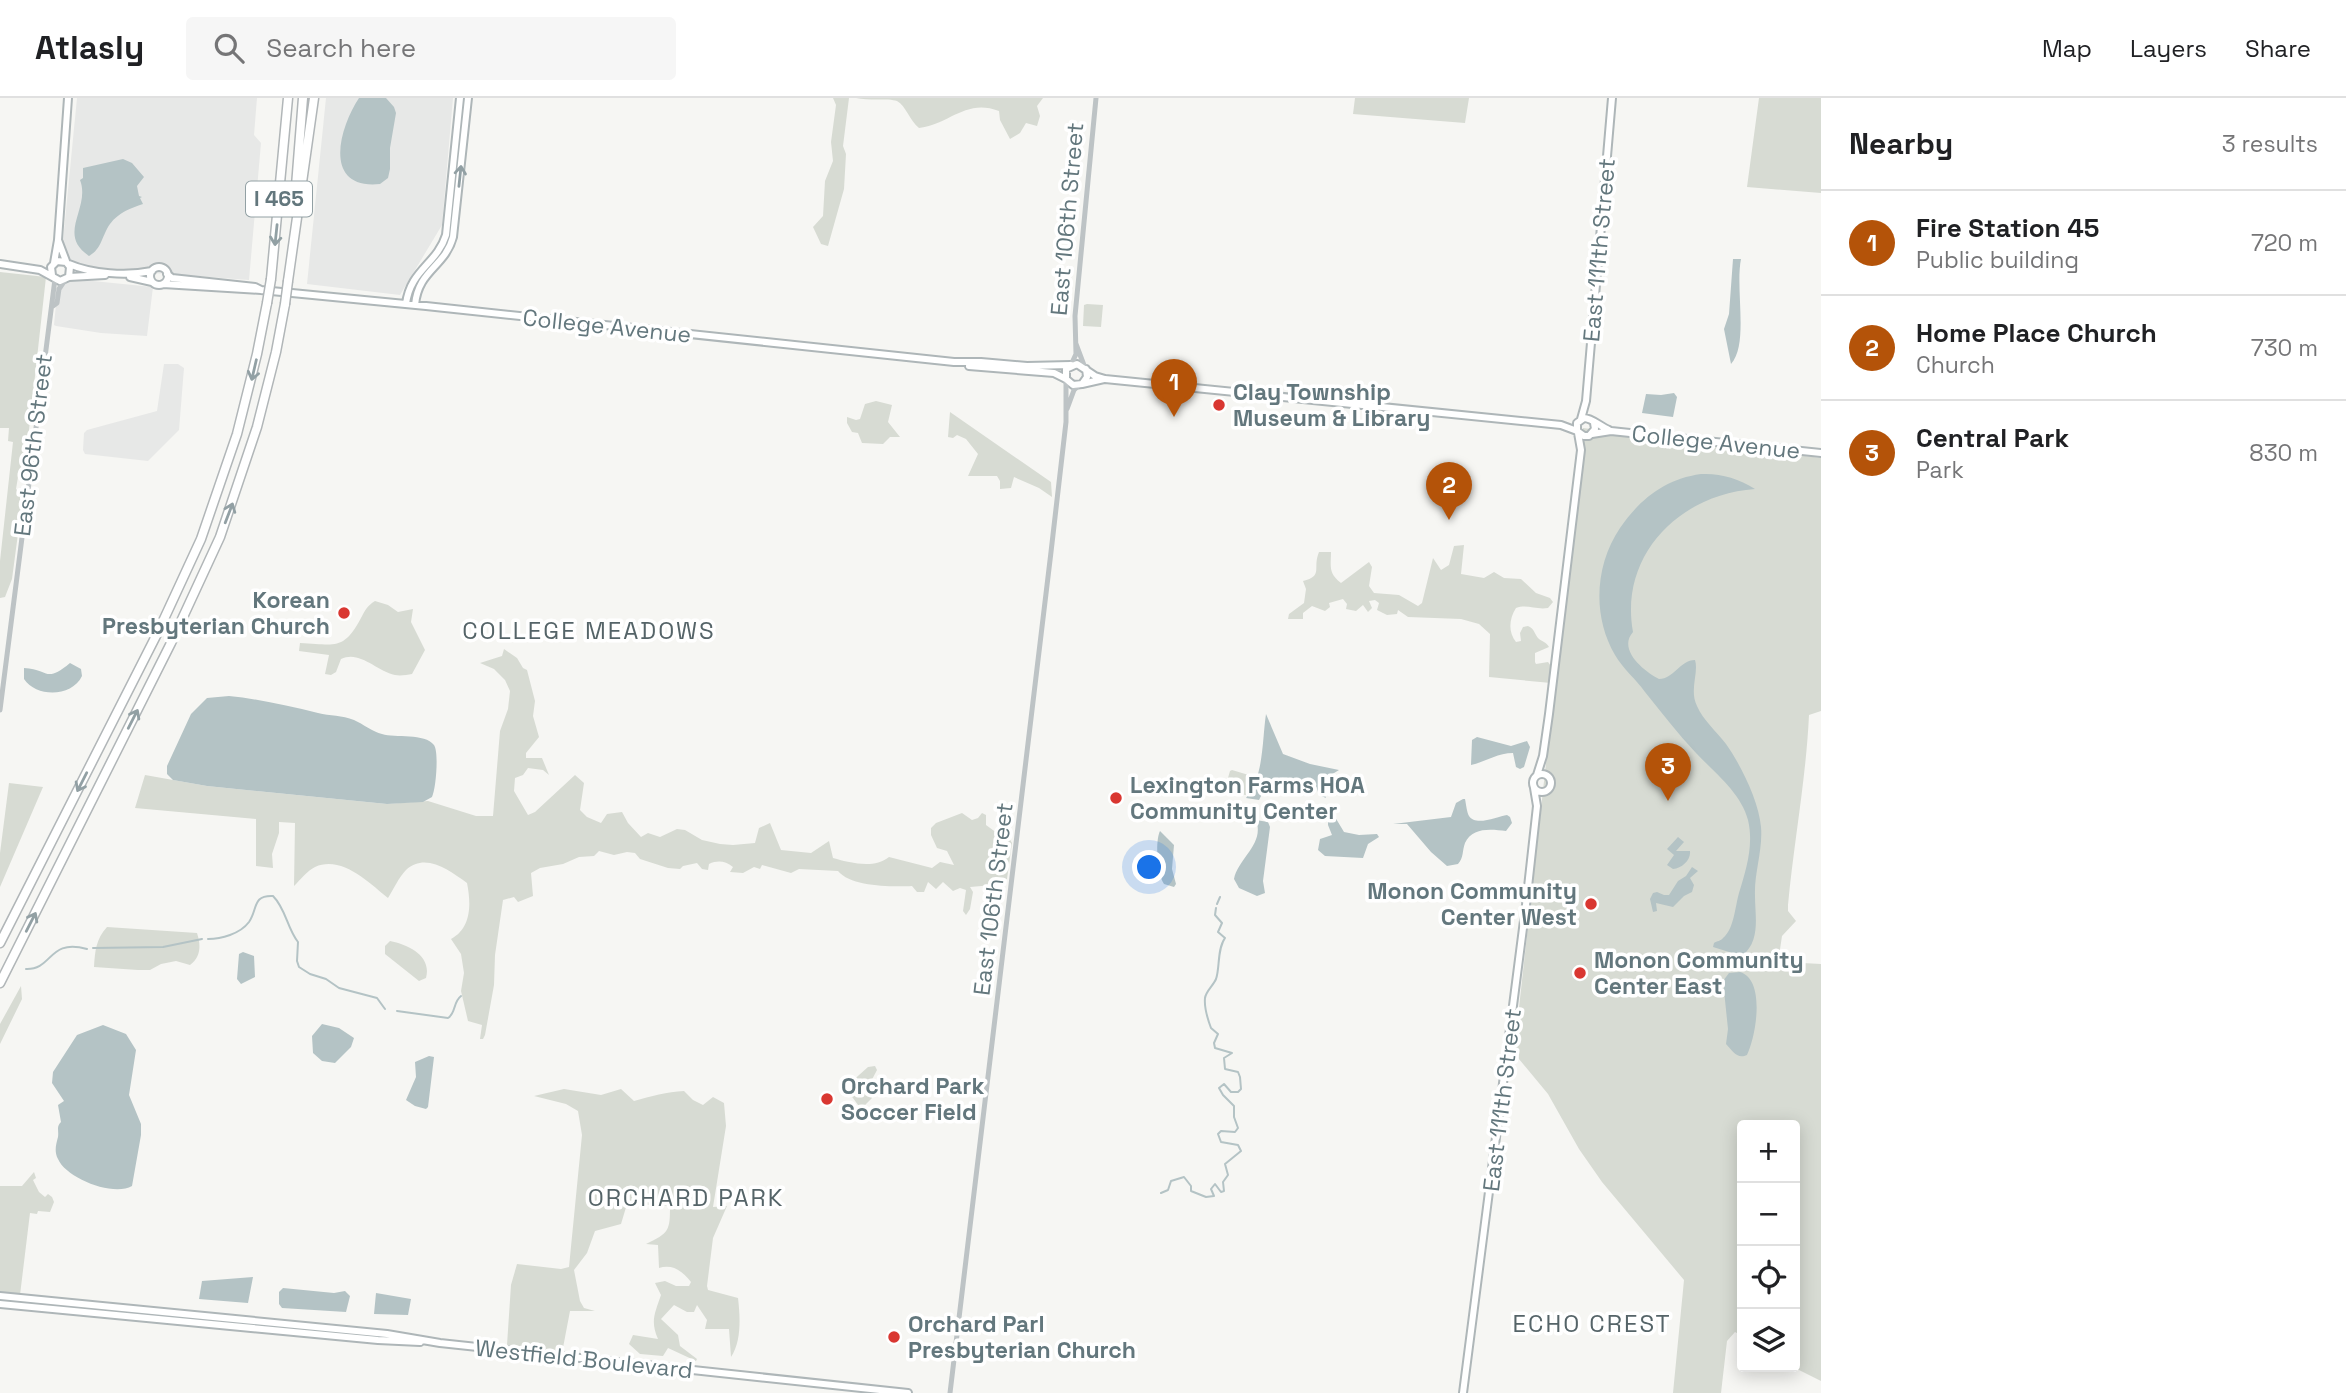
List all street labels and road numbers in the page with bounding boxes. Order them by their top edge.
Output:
street label: East 106th Street [1044,121,1090,317]
street label: East 111th Street [1576,157,1622,343]
road number: I 465 [246,182,312,217]
street label: College Avenue [521,302,693,350]
street label: East 96th Street [7,352,59,538]
street label: College Avenue [1630,418,1802,466]
street label: East 106th Street [966,801,1020,997]
street label: East 111th Street [1476,1007,1528,1193]
street label: Westfield Boulevard [474,1333,694,1385]

